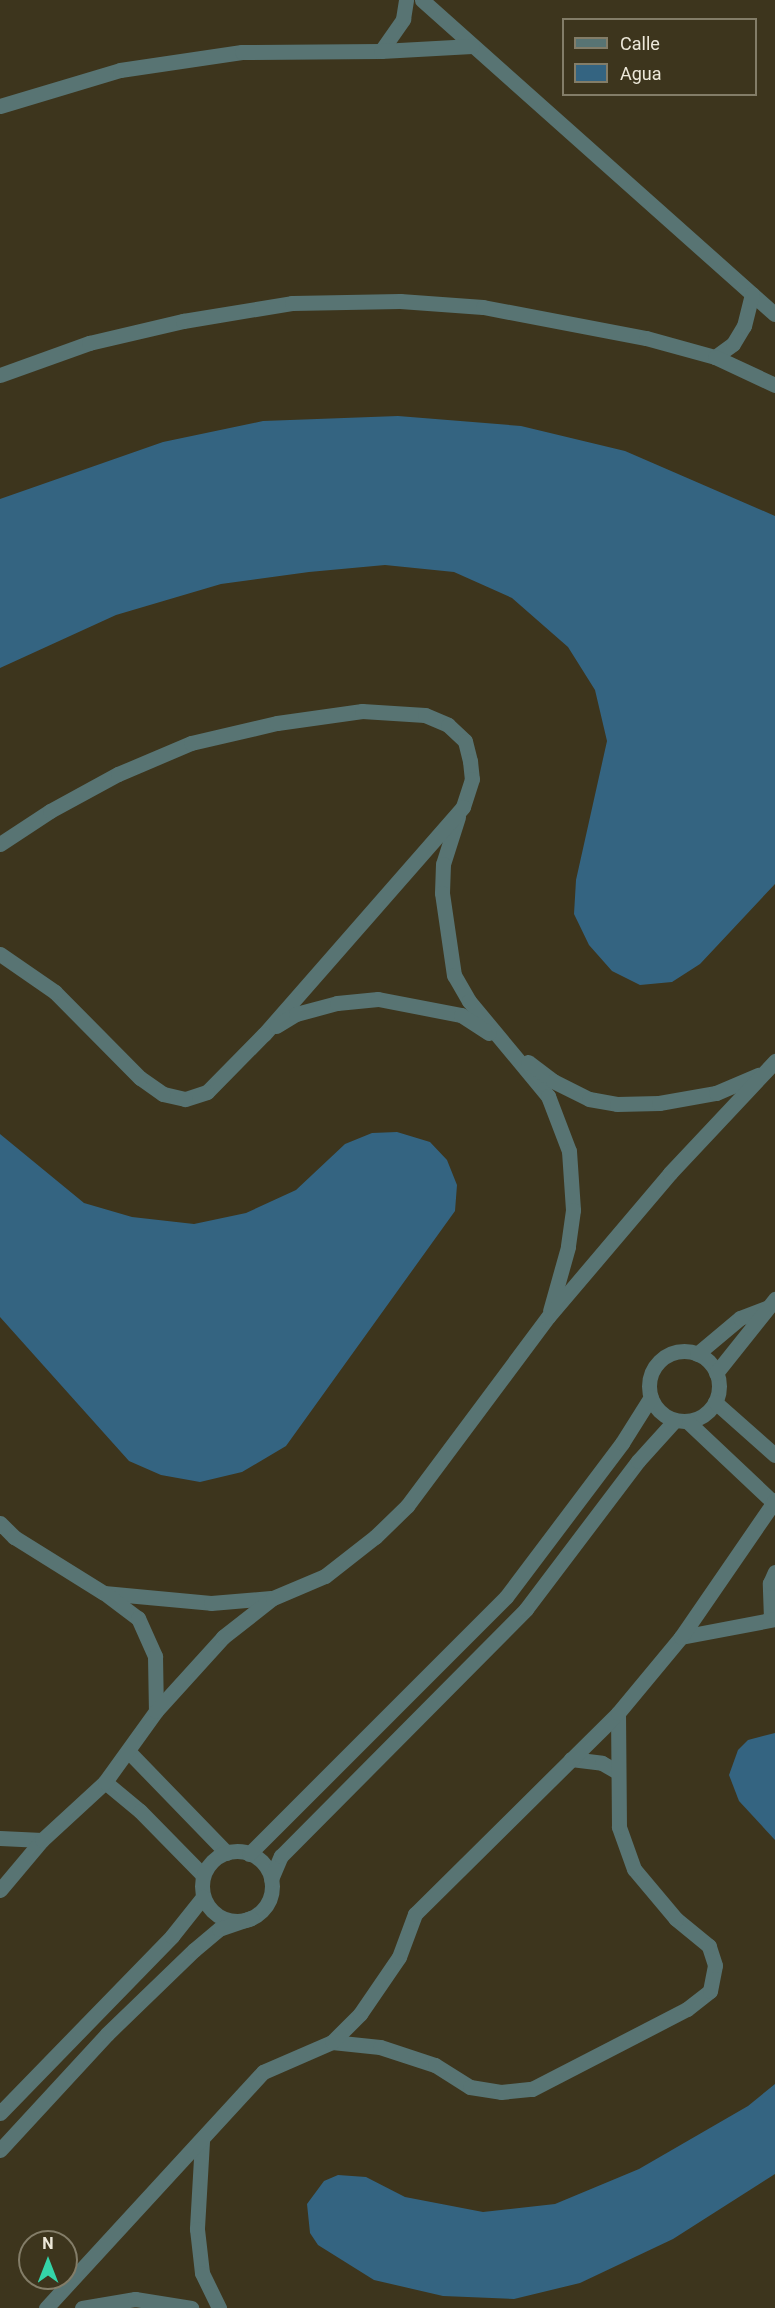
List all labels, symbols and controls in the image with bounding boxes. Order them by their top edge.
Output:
legend [562,18,757,96]
text: Calle [620,33,660,54]
text: Agua [620,63,662,84]
north arrow [18,2230,78,2290]
text: N [42,2234,54,2253]

